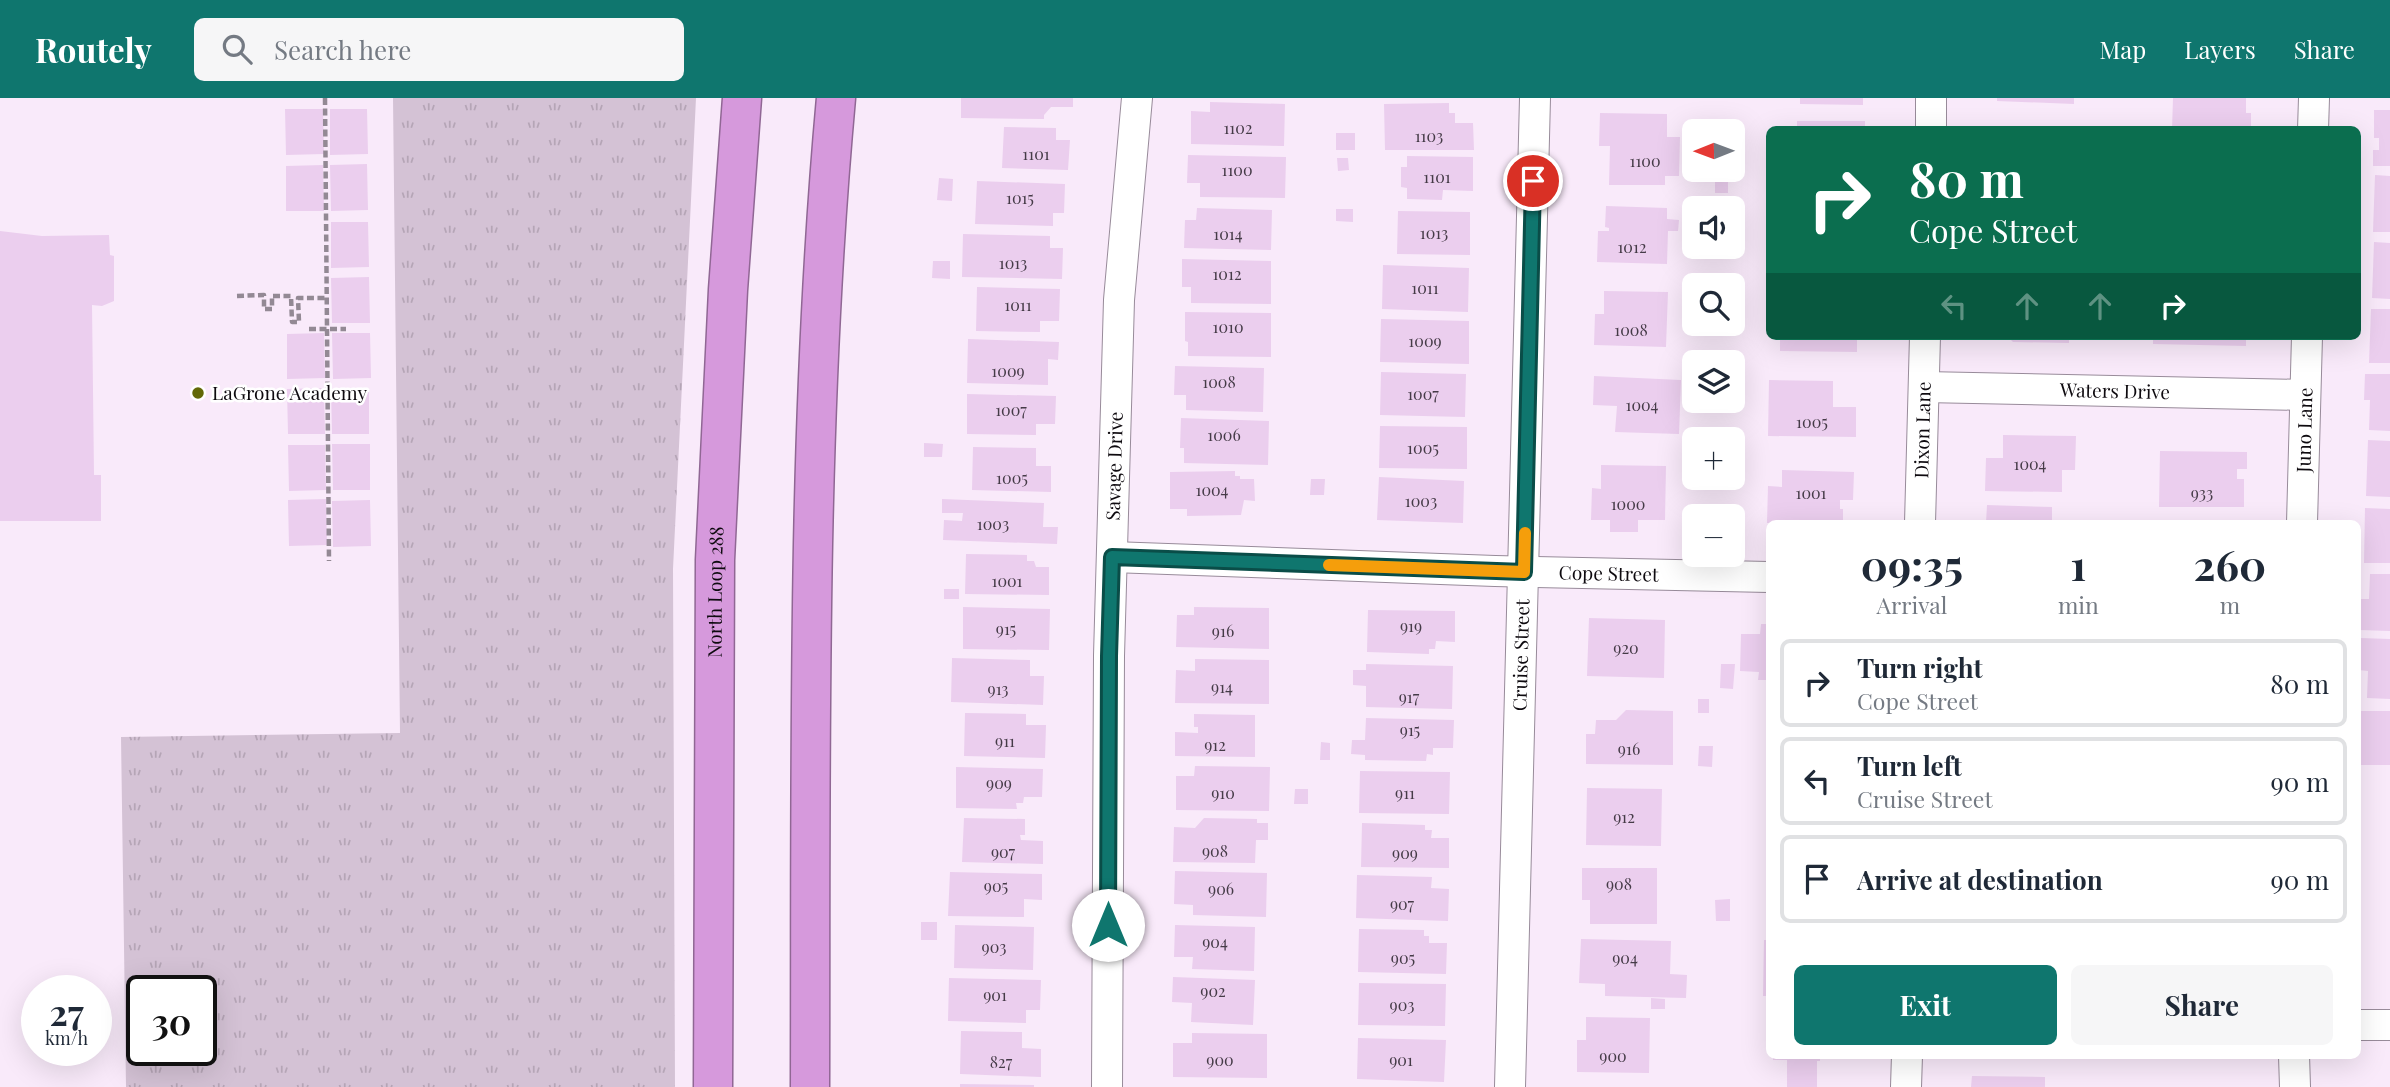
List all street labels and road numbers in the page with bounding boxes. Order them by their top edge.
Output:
street label: Waters Drive [2059,376,2170,404]
street label: Dixon Lane [1907,381,1936,479]
street label: Juno Lane [2289,387,2318,474]
street label: Savage Drive [1099,411,1128,521]
street label: North Loop 288 [701,526,729,658]
street label: Cope Street [1558,558,1659,587]
street label: Cruise Street [1506,598,1534,711]

